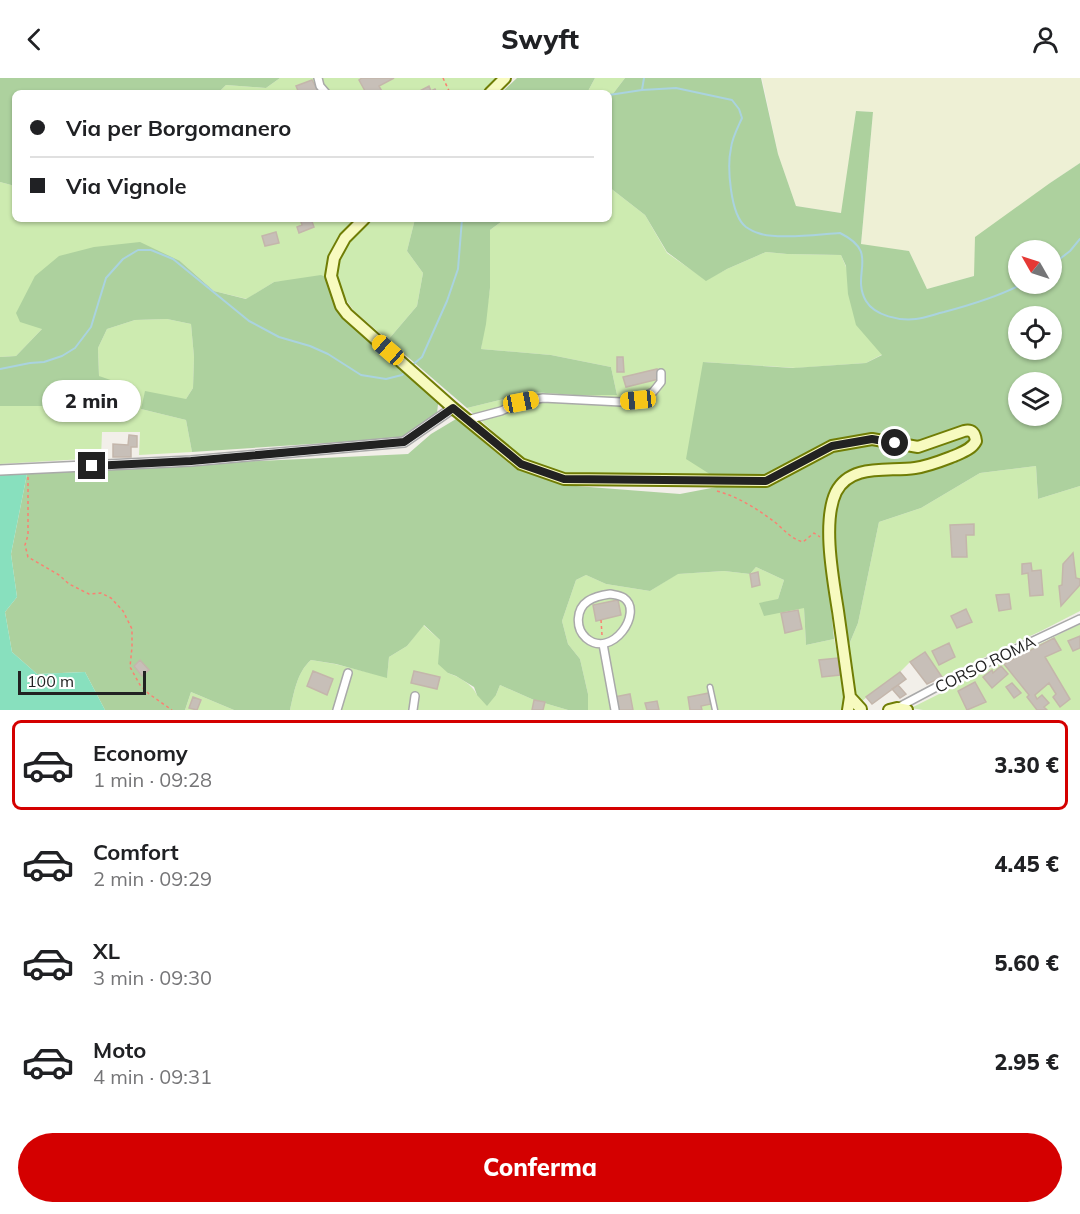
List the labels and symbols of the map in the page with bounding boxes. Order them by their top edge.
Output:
north arrow [1008,240,1062,294]
car [369,331,407,369]
callout: 2 min [42,379,142,421]
car [619,389,657,411]
car [502,390,540,414]
route start [881,429,908,456]
route end [78,452,105,479]
street label: CORSO ROMA [931,631,1039,697]
scale bar [18,668,146,696]

